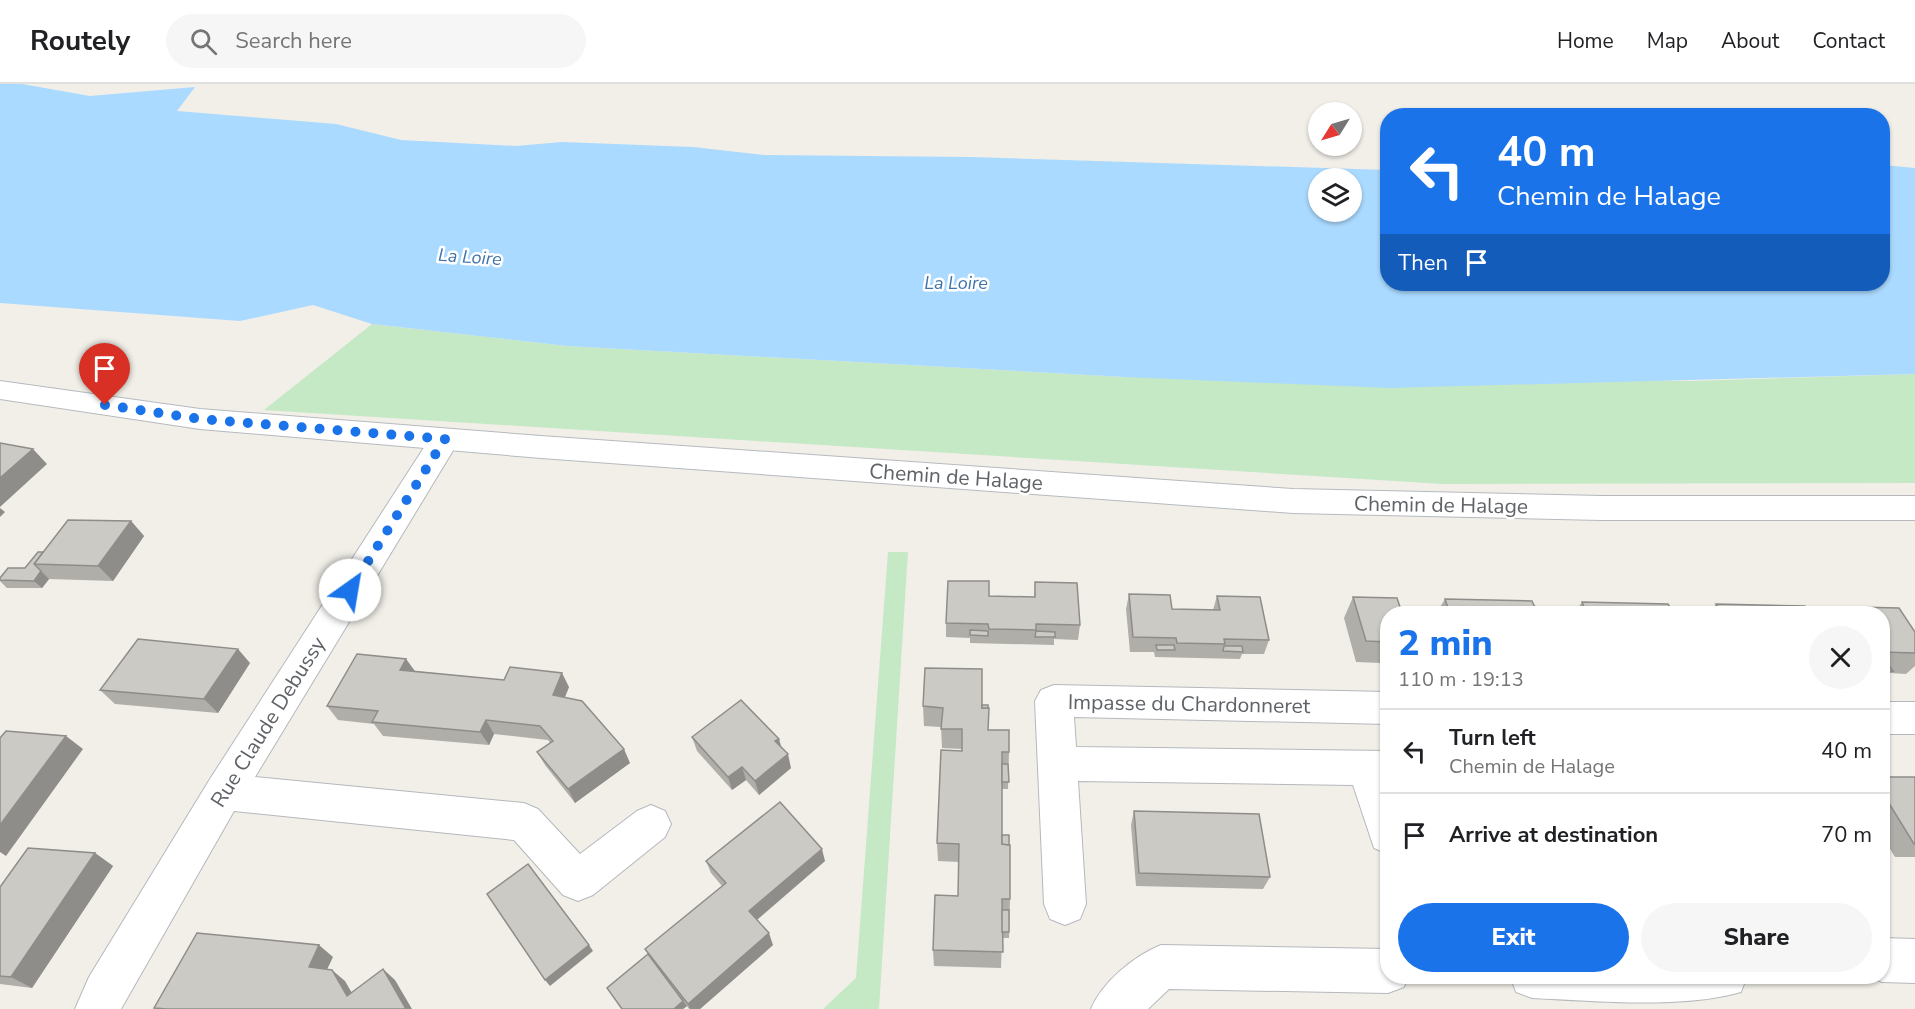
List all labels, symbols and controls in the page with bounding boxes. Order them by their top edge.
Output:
search box [166,14,586,68]
text: Routely [30,22,130,60]
icon: search [187,25,220,58]
text: Search here [235,26,352,56]
text: Home [1557,27,1614,55]
text: Map [1647,27,1688,55]
text: About [1721,27,1779,55]
text: Contact [1812,27,1885,55]
north arrow [1308,102,1362,156]
map controls [1308,102,1362,222]
text: 40 m [1497,124,1596,181]
icon: left [1398,132,1476,210]
button: layers [1308,168,1362,222]
text: Chemin de Halage [1497,178,1721,215]
water label: La Loire [437,243,503,271]
icon: arrive [1460,246,1493,279]
text: Then [1398,248,1448,278]
water label: La Loire [924,271,988,295]
pin [79,343,130,405]
icon: arrive [88,352,121,385]
street label: Chemin de Halage [868,457,1044,497]
street label: Chemin de Halage [1354,489,1528,521]
position arrow [318,558,382,622]
text: 2 min [1398,619,1493,668]
button: close [1809,626,1872,689]
street label: Rue Claude Debussy [204,631,332,813]
text: 110 m · 19:13 [1398,666,1524,693]
street label: Impasse du Chardonneret [1068,688,1311,720]
text: Turn left [1449,723,1536,753]
icon: left [1398,735,1431,768]
text: 40 m [1821,736,1872,766]
text: Chemin de Halage [1449,753,1615,780]
icon: arrive [1398,819,1431,852]
text: Arrive at destination [1449,820,1658,850]
text: 70 m [1821,820,1872,850]
button: Exit [1398,903,1629,972]
button: Share [1641,903,1872,972]

